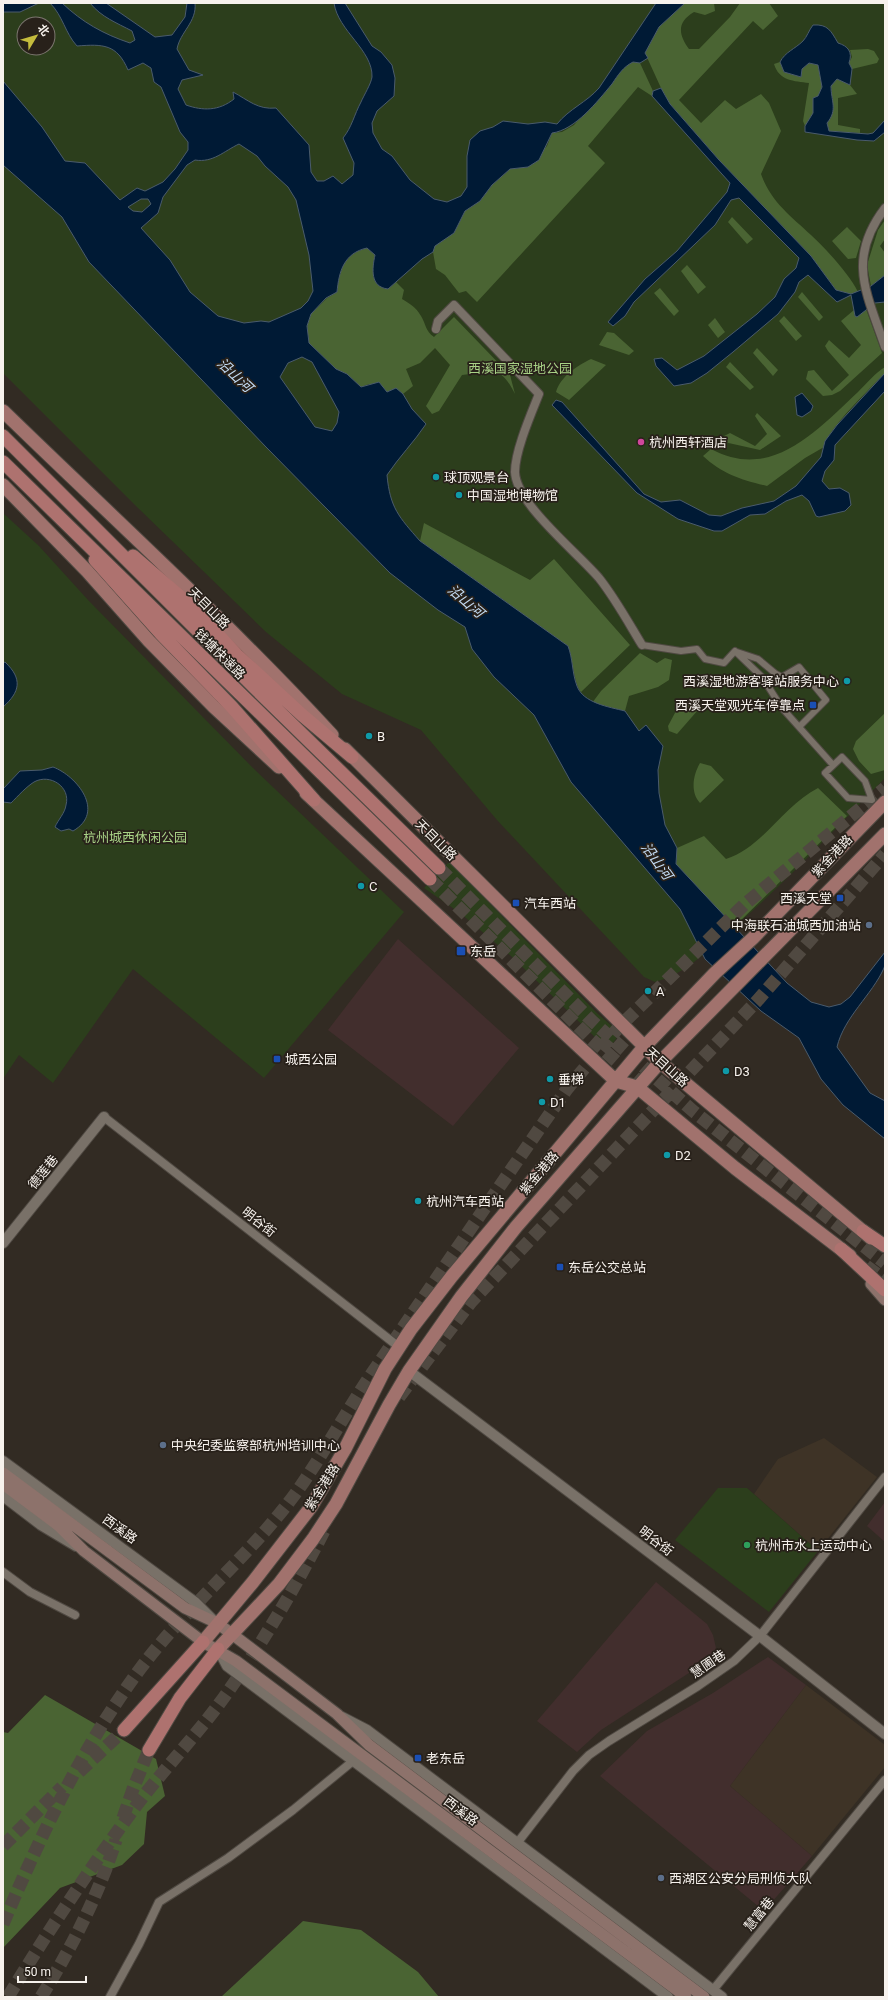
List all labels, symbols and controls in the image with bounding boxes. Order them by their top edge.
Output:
north arrow [16,16,56,56]
text: 北 [35,22,52,38]
water label: 沿山河 [214,355,258,397]
park label: 西溪国家湿地公园 [468,361,572,376]
place label: 杭州西轩酒店 [649,435,727,450]
marker: 杭州西轩酒店 [636,437,646,447]
place label: 球顶观景台 [444,470,509,485]
marker: 球顶观景台 [431,472,441,482]
place label: 中国湿地博物馆 [467,488,558,503]
marker: 中国湿地博物馆 [454,490,464,500]
water label: 沿山河 [445,581,489,623]
street label: 天目山路 [185,584,233,632]
street label: 钱塘快速路 [192,626,248,682]
place label: 西溪湿地游客驿站服务中心 [683,674,839,689]
marker: 西溪湿地游客驿站服务中心 [842,676,852,686]
place label: 西溪天堂观光车停靠点 [675,698,805,713]
marker: 西溪天堂观光车停靠点 [808,700,818,710]
place label: B [377,729,385,744]
marker: B [364,731,374,741]
street label: 天目山路 [412,816,460,864]
park label: 杭州城西休闲公园 [83,830,187,845]
street label: 紫金港路 [809,832,855,880]
water label: 沿山河 [638,839,678,885]
place label: C [369,879,377,894]
marker: C [356,881,366,891]
place label: 西溪天堂 [780,891,832,906]
marker: 西溪天堂 [835,893,845,903]
place label: 汽车西站 [524,896,576,911]
marker: 汽车西站 [511,898,521,908]
place label: 中海联石油城西加油站 [731,918,861,933]
marker: 中海联石油城西加油站 [864,920,874,930]
place label: 东岳 [470,944,496,959]
marker: 东岳 [455,945,467,957]
place label: A [656,984,665,999]
marker: A [643,986,653,996]
street label: 天目山路 [643,1044,691,1090]
place label: 城西公园 [285,1052,337,1067]
marker: 城西公园 [272,1054,282,1064]
place label: D3 [734,1064,750,1079]
marker: D3 [721,1066,731,1076]
place label: 垂梯 [558,1072,584,1087]
marker: 垂梯 [545,1074,555,1084]
place label: D1 [550,1095,566,1110]
marker: D1 [537,1097,547,1107]
street label: 紫金港路 [517,1148,561,1198]
place label: D2 [675,1148,691,1163]
marker: D2 [662,1150,672,1160]
street label: 德莲巷 [25,1152,61,1192]
place label: 杭州汽车西站 [426,1194,504,1209]
marker: 杭州汽车西站 [413,1196,423,1206]
street label: 明谷街 [239,1204,279,1240]
place label: 东岳公交总站 [568,1260,646,1275]
marker: 东岳公交总站 [555,1262,565,1272]
place label: 中央纪委监察部杭州培训中心 [171,1438,340,1453]
marker: 中央纪委监察部杭州培训中心 [158,1440,168,1450]
street label: 紫金港路 [302,1461,342,1513]
street label: 西溪路 [100,1511,140,1547]
street label: 明谷街 [636,1523,676,1559]
place label: 杭州市水上运动中心 [755,1538,872,1553]
marker: 杭州市水上运动中心 [742,1540,752,1550]
street label: 慧圃巷 [688,1647,728,1681]
place label: 老东岳 [426,1751,465,1766]
marker: 老东岳 [413,1753,423,1763]
street label: 西溪路 [441,1793,481,1829]
place label: 西湖区公安分局刑侦大队 [669,1871,812,1886]
marker: 西湖区公安分局刑侦大队 [656,1873,666,1883]
street label: 慧富巷 [741,1894,777,1934]
scale bar [18,1958,86,1984]
text: 50 m [24,1965,51,1979]

